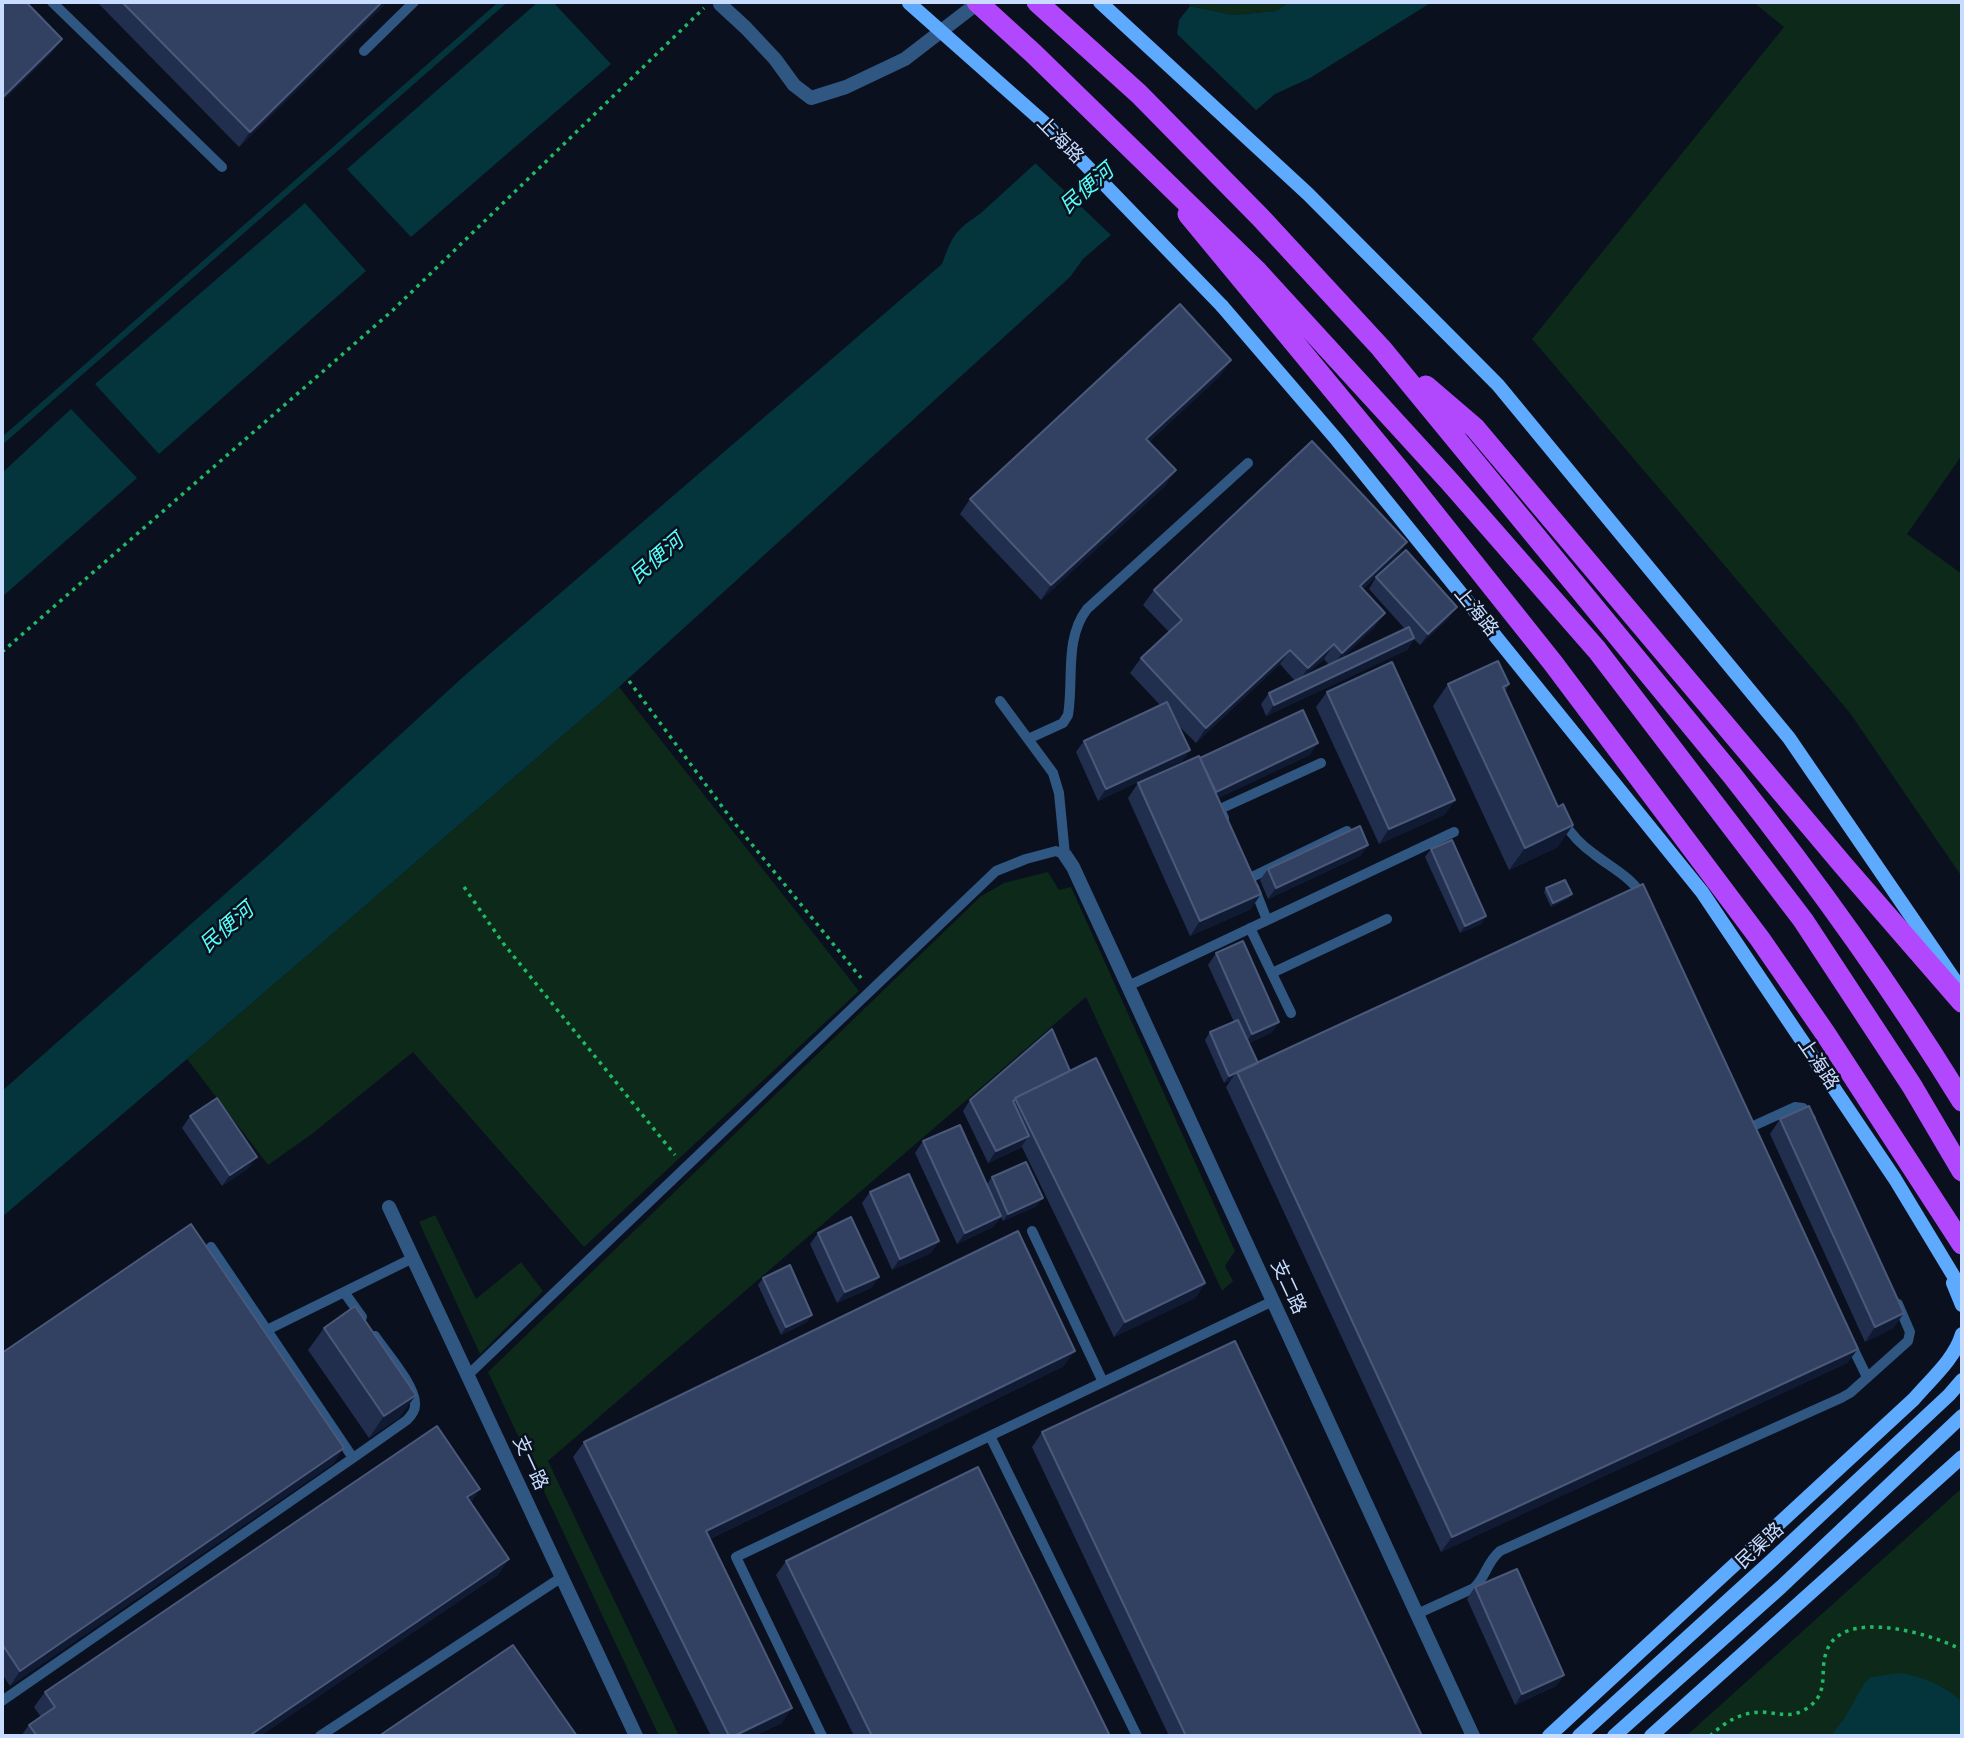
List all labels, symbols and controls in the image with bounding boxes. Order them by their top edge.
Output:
street label: 上海路 [1032,112,1088,168]
water label: 民便河 [1055,159,1119,219]
water label: 民便河 [625,529,689,589]
street label: 上海路 [1449,583,1503,641]
water label: 民便河 [195,898,259,958]
street label: 上海路 [1793,1034,1843,1094]
street label: 支二路 [1266,1256,1310,1318]
street label: 支一路 [508,1432,552,1494]
street label: 民渠路 [1731,1518,1789,1574]

